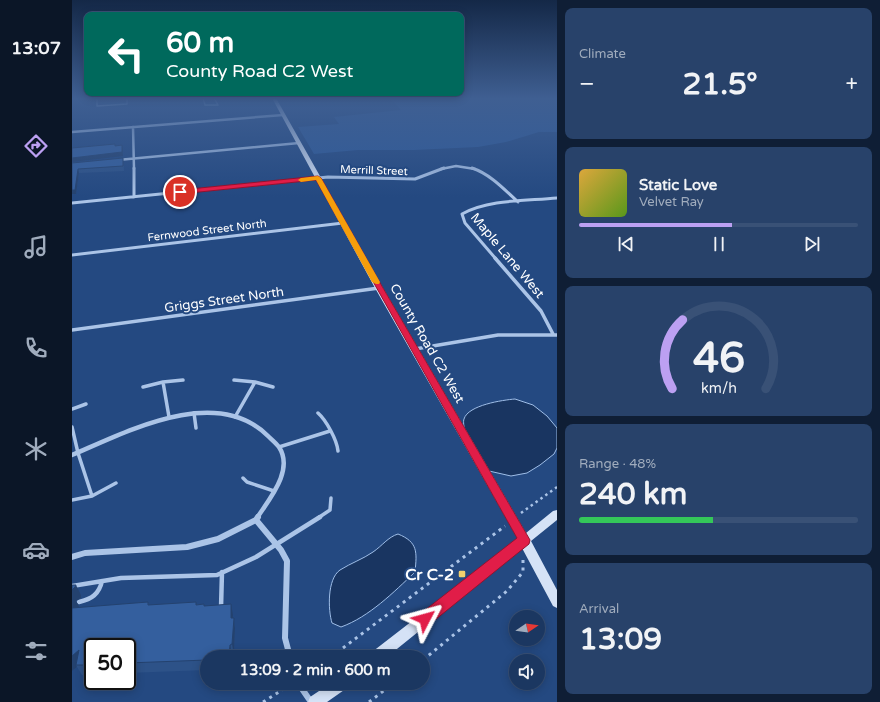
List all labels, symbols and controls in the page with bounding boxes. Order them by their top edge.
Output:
text: 60 m [166,26,234,60]
icon: left [100,28,152,80]
text: 13:07 [11,37,61,59]
text: Climate [579,46,626,62]
text: County Road C2 West [166,60,353,82]
text: 21.5° [683,66,758,103]
text: − [579,71,595,97]
text: + [846,71,858,97]
icon: directions [22,132,50,160]
street label: Merrill Street [340,163,408,178]
pin [163,175,197,209]
text: Static Love [639,176,717,194]
icon: arrive [169,181,191,203]
text: Velvet Ray [639,194,704,210]
street label: Maple Lane West [467,210,548,302]
street label: Fernwood Street North [147,217,267,244]
icon: music [22,233,50,261]
icon: previous [615,233,637,255]
icon: pause [708,233,730,255]
icon: next [801,233,823,255]
street label: County Road C2 West [386,281,468,406]
street label: Griggs Street North [163,284,285,316]
icon: phone [22,334,50,362]
text: 46 [692,334,745,384]
text: km/h [701,380,736,397]
icon: climate [22,435,50,463]
text: Range · 48% [579,456,656,472]
text: 240 km [579,476,687,513]
icon: car [22,536,50,564]
place label: Cr C-2 [405,565,454,585]
marker: Cr C-2 [457,569,467,579]
position arrow [404,598,446,640]
text: Arrival [579,601,619,617]
north arrow [509,610,545,646]
map controls [509,610,545,690]
text: 13:09 [579,621,662,658]
icon: filters [22,637,50,665]
speed limit sign: 50 [84,638,136,690]
button: sound [509,654,545,690]
text: 13:09 · 2 min · 600 m [240,661,390,679]

